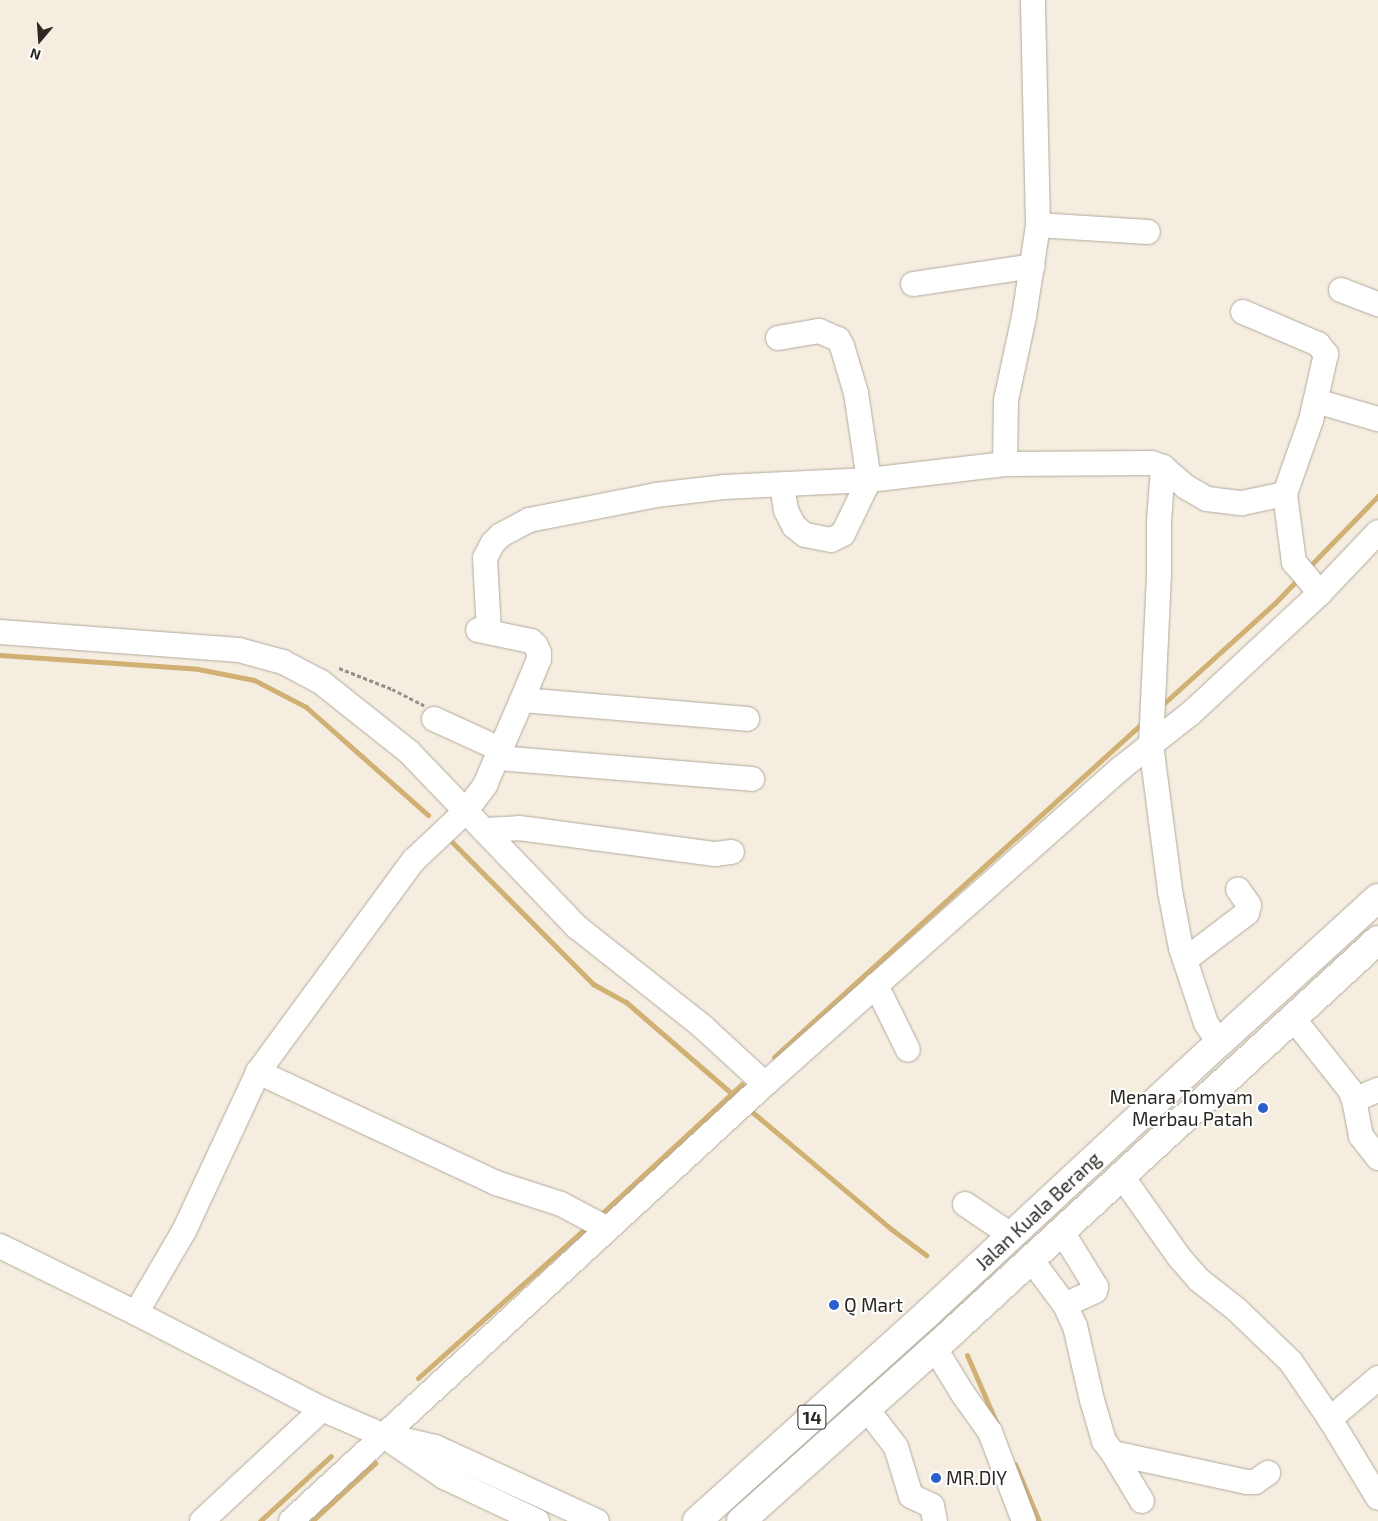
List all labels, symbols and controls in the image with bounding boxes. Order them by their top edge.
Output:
north arrow [15,15,65,65]
text: N [28,45,43,64]
place label: Menara Tomyam Merbau Patah [1109,1086,1253,1130]
marker: Menara Tomyam Merbau Patah [1257,1102,1269,1114]
street label: Jalan Kuala Berang [971,1147,1105,1275]
place label: Q Mart [844,1294,903,1316]
marker: Q Mart [828,1299,840,1311]
road number: 14 [797,1401,827,1432]
place label: MR.DIY [946,1467,1007,1489]
marker: MR.DIY [930,1472,942,1484]

